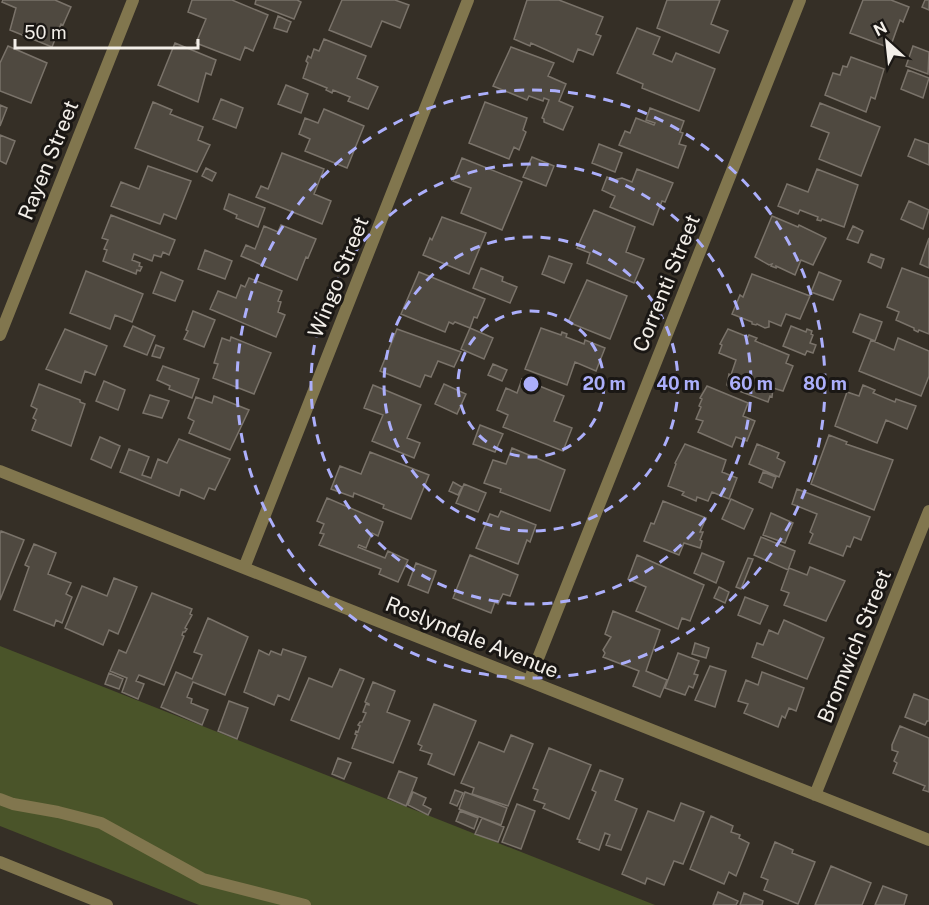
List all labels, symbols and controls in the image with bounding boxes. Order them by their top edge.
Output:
scale bar [15,12,198,50]
north arrow [857,12,917,72]
text: N [871,18,890,40]
text: 50 m [24,22,67,43]
street label: Rayen Street [13,97,83,223]
street label: Correnti Street [627,211,705,355]
street label: Wingo Street [302,213,374,341]
text: 20 m [582,373,626,394]
text: 40 m [656,373,700,394]
text: 60 m [729,373,773,394]
text: 80 m [803,373,847,394]
centre of rings [521,374,541,394]
street label: Bromwich Street [812,566,896,726]
street label: Roslyndale Avenue [382,591,562,683]

